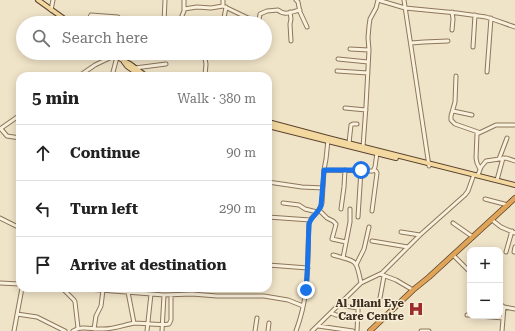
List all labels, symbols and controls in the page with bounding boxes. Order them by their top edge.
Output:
search box [16,16,272,60]
icon: search [30,27,52,49]
text: Search here [62,29,148,47]
text: 5 min [32,88,79,108]
text: Walk · 380 m [177,91,256,106]
icon: ahead [32,142,54,164]
text: Continue [70,144,140,162]
text: 90 m [226,145,256,160]
route start [352,161,370,179]
icon: left [32,198,54,220]
text: Turn left [70,200,138,218]
text: 290 m [219,201,256,216]
map controls [467,247,503,319]
button: + [467,247,503,283]
icon: arrive [32,254,54,276]
text: Arrive at destination [70,256,226,274]
route end [297,281,315,299]
button: − [467,283,503,319]
place label: Al Jilani Eye Care Centre [335,297,405,323]
hospital icon: Al Jilani Eye Care Centre [407,300,425,318]

